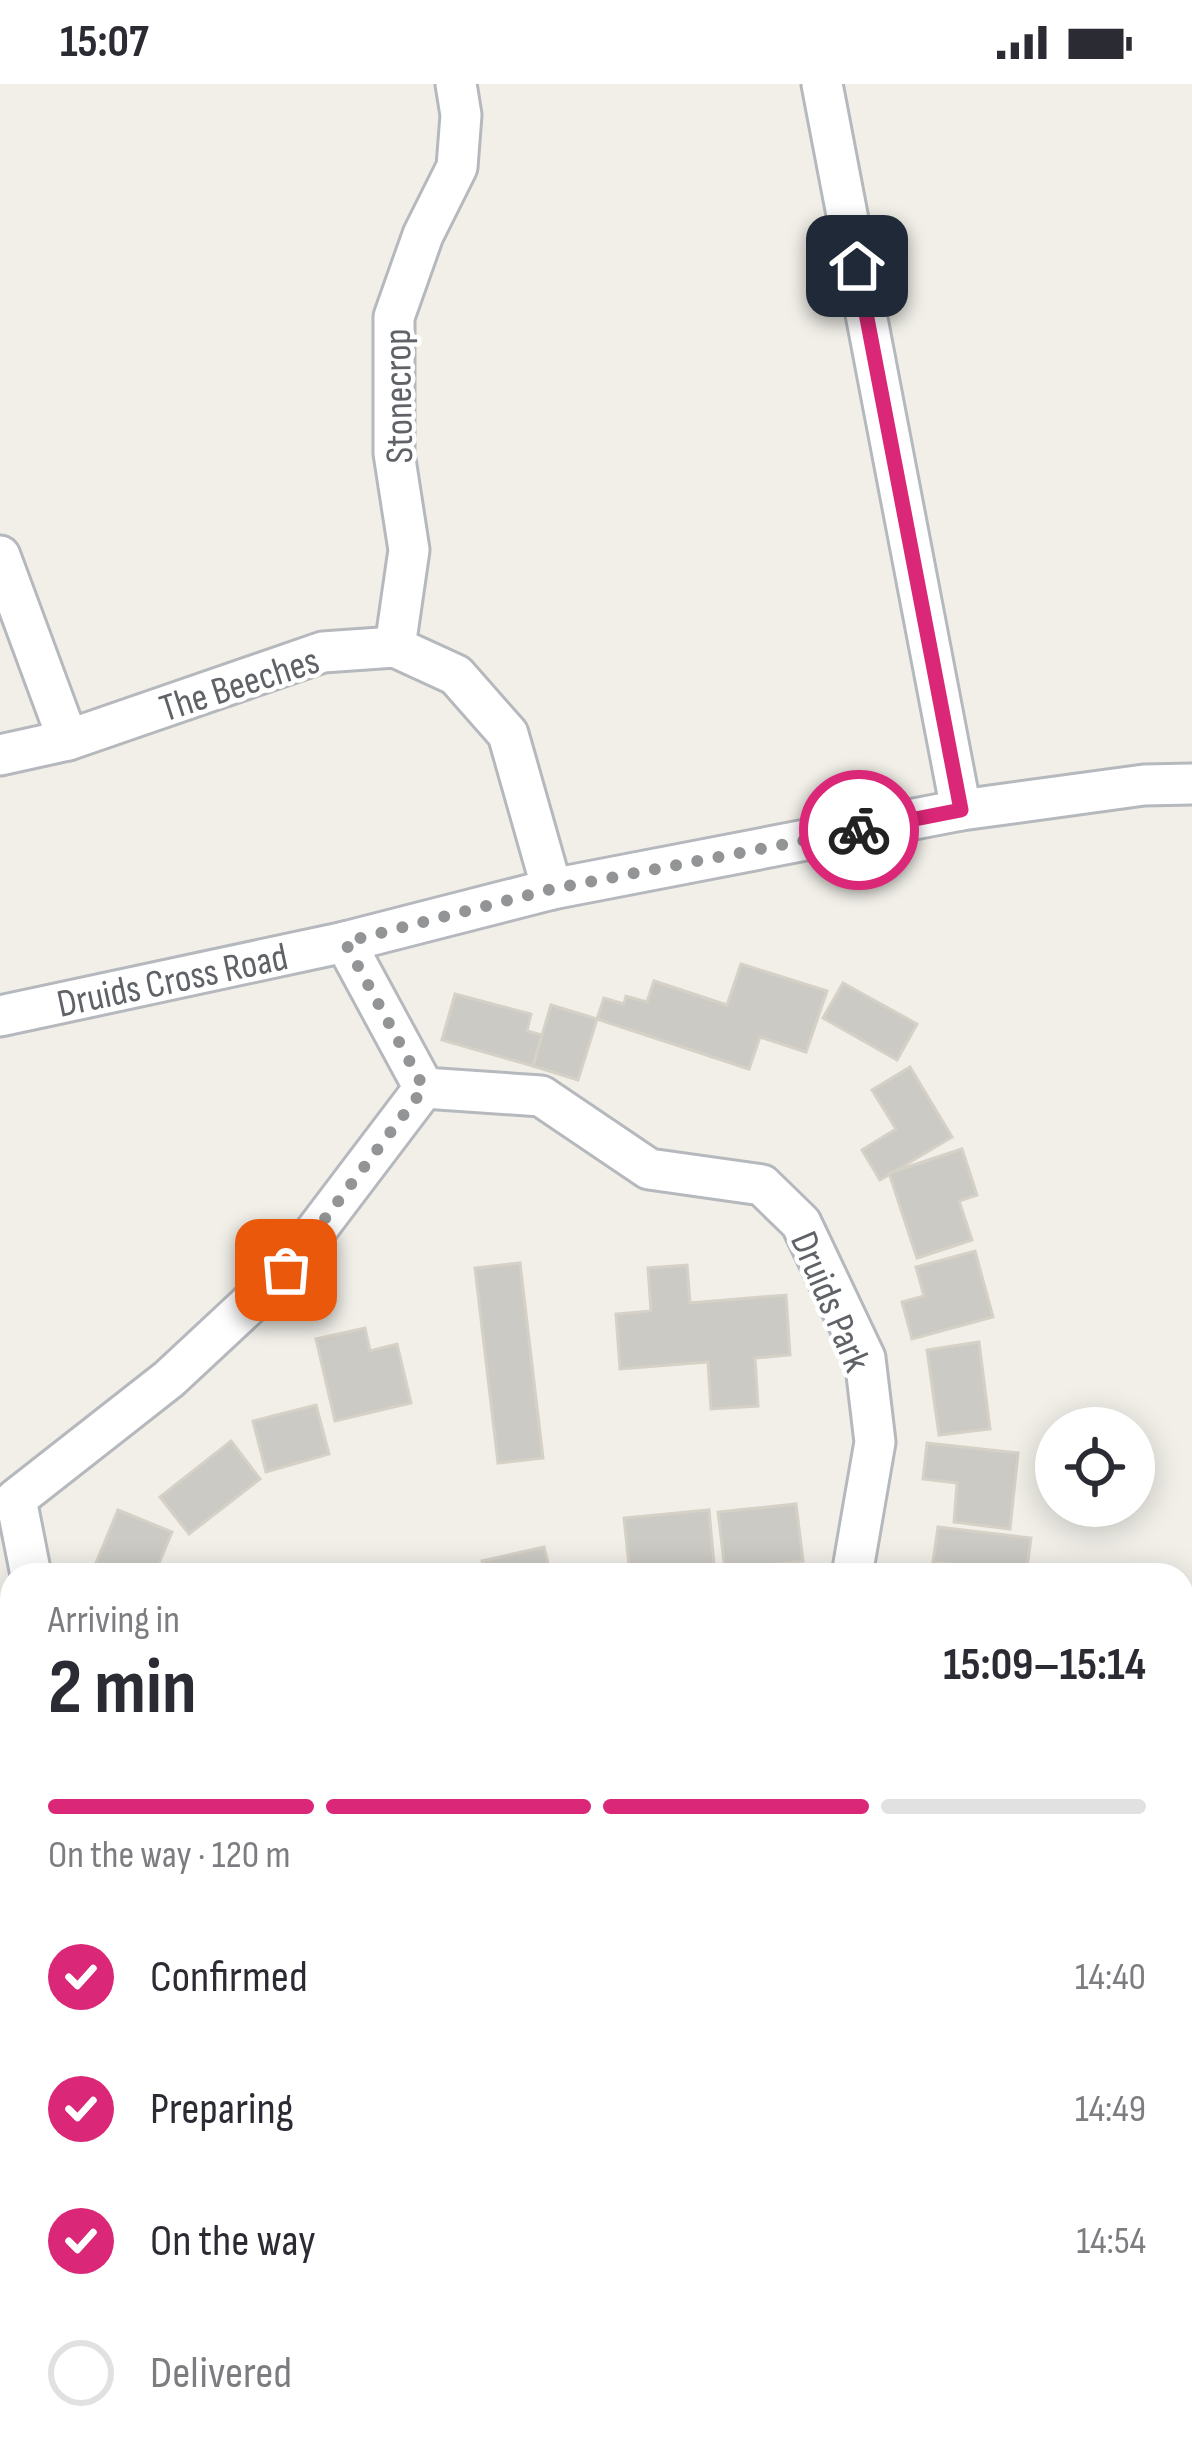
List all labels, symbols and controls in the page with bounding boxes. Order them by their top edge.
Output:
text: 15:07 [60,15,149,70]
pin [806,215,908,317]
icon: home [824,233,890,299]
street label: Stonecrop [375,328,424,464]
street label: The Beeches [154,638,325,733]
courier [799,770,919,890]
icon: bike [826,797,892,863]
street label: Druids Cross Road [53,934,292,1029]
pin [235,1219,337,1321]
street label: Druids Park [779,1225,880,1379]
icon: bag [253,1237,319,1303]
map controls [1035,1407,1155,1527]
button: locate [1035,1407,1155,1527]
text: Arriving in [48,1597,180,1644]
text: 15:09–15:14 [943,1638,1146,1693]
text: 2 min [48,1642,197,1735]
text: On the way · 120 m [48,1832,290,1879]
icon: check [48,1944,114,2010]
text: Confirmed [150,1950,308,2005]
text: 14:40 [1075,1954,1146,2001]
icon: check [48,2076,114,2142]
text: Preparing [150,2082,294,2137]
text: 14:49 [1075,2086,1146,2133]
icon: check [48,2208,114,2274]
text: On the way [150,2214,316,2269]
text: 14:54 [1077,2218,1146,2265]
text: Delivered [150,2346,292,2401]

